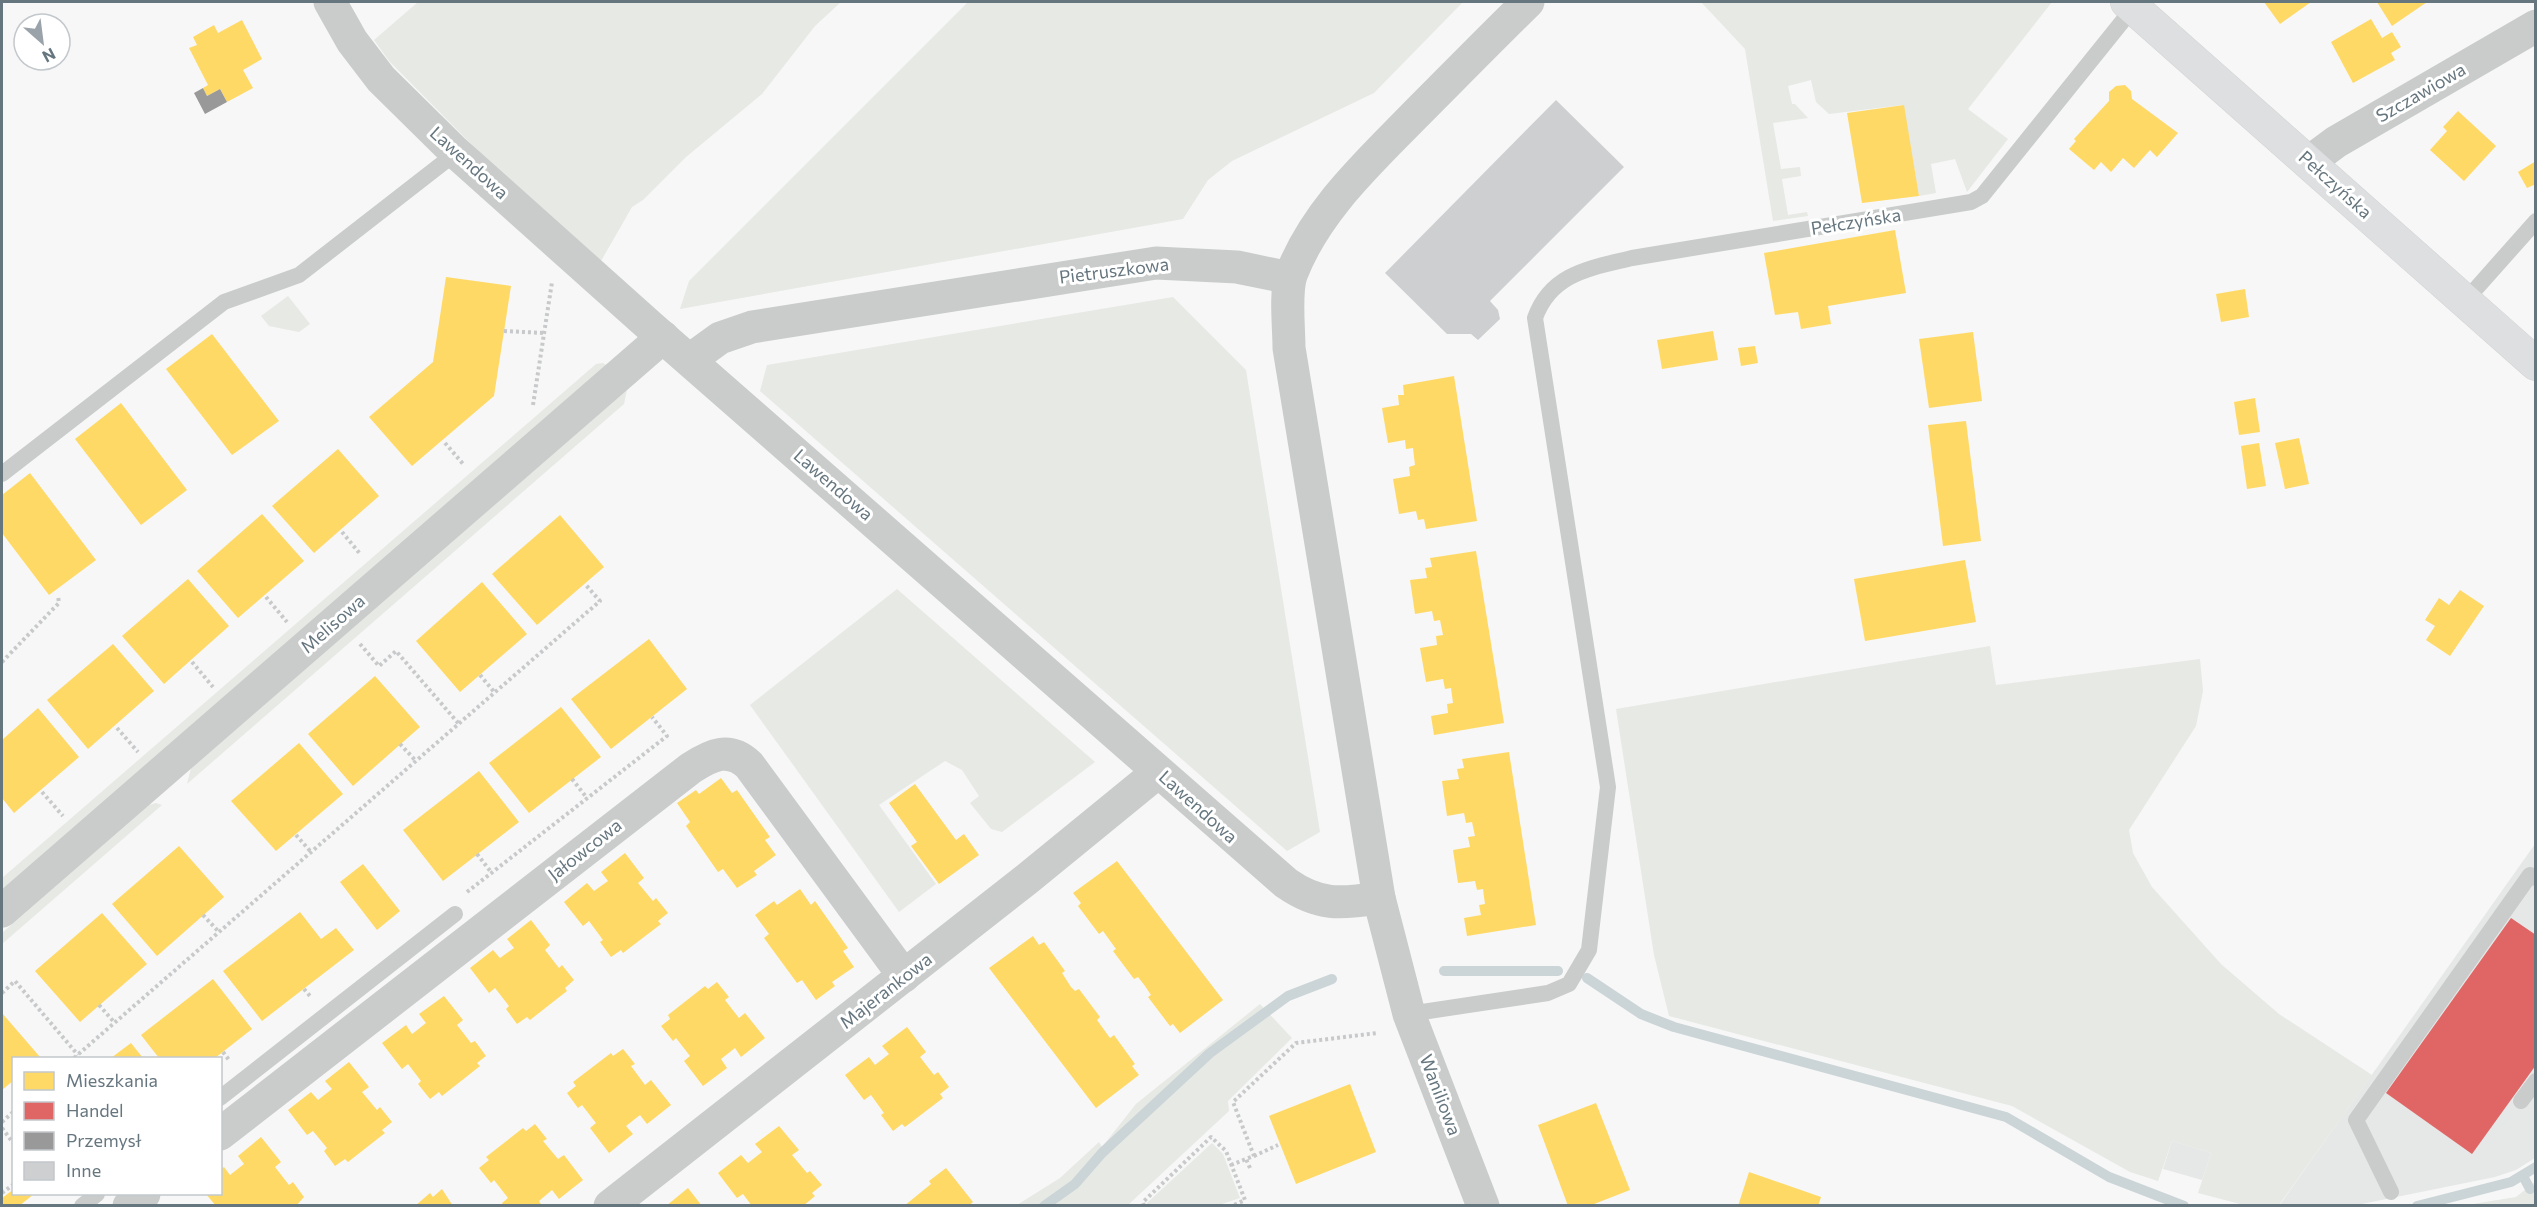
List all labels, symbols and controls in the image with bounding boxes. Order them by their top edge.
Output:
north arrow [12,12,72,72]
text: N [40,44,59,67]
street label: Szczawiowa [2372,58,2469,127]
street label: Lawendowa [426,121,513,203]
street label: Pełczyńska [2295,146,2377,223]
street label: Pełczyńska [1809,203,1902,239]
street label: Pietruszkowa [1058,252,1170,288]
street label: Lawendowa [789,444,878,525]
street label: Melisowa [296,589,369,657]
street label: Lawendowa [1155,765,1242,847]
street label: Jałowcowa [543,814,626,885]
street label: Majerankowa [835,947,936,1033]
street label: Waniliowa [1415,1051,1466,1138]
legend [12,1057,222,1195]
text: Mieszkania [66,1069,158,1091]
text: Handel [66,1099,124,1121]
text: Przemysł [66,1129,142,1151]
text: Inne [66,1159,101,1181]

